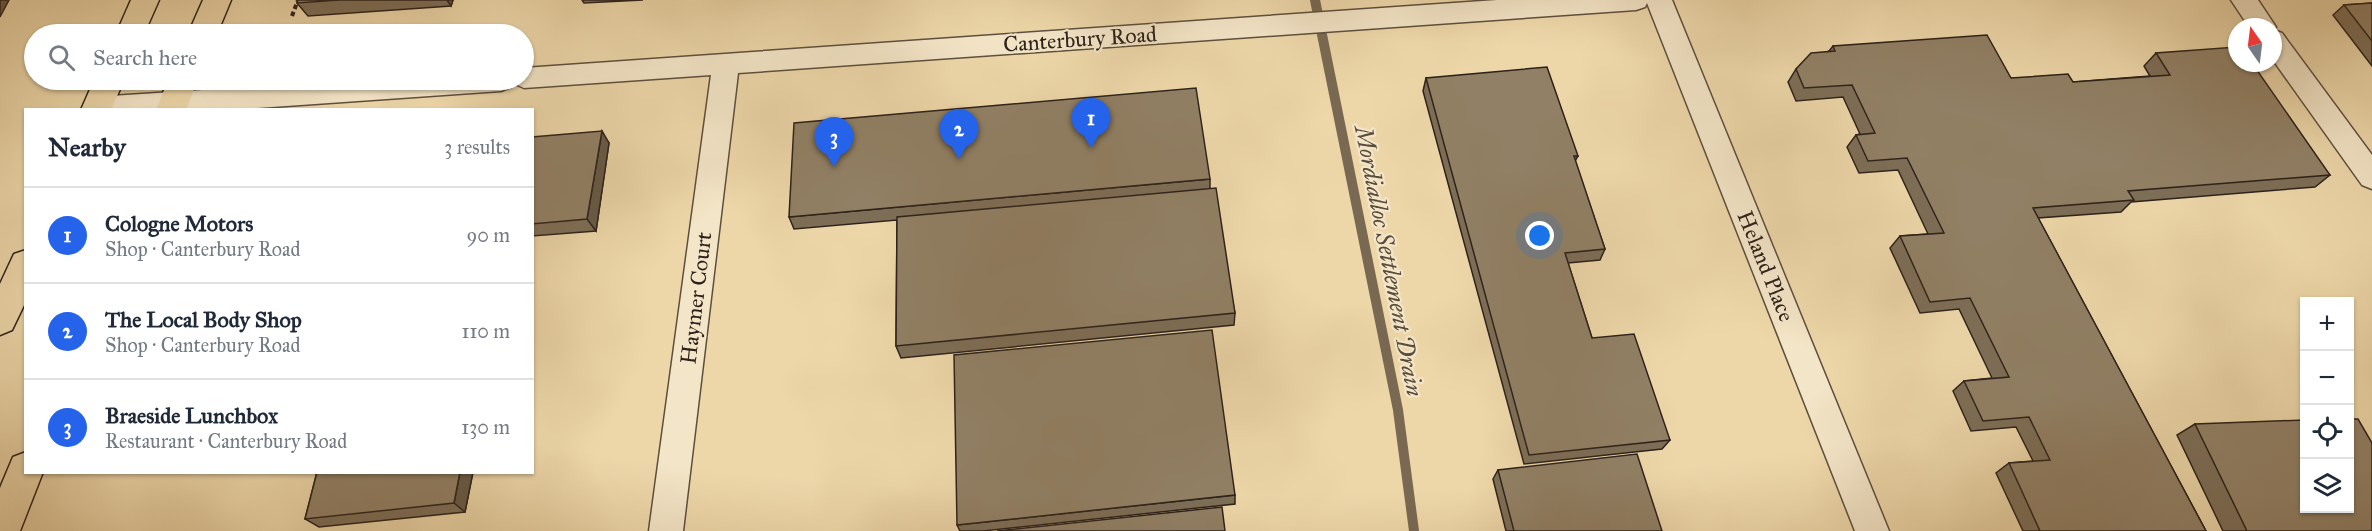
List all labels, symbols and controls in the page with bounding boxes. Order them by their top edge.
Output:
north arrow [2228,18,2282,72]
street label: Canterbury Road [1002,20,1158,58]
search box [24,24,534,90]
icon: search [45,41,78,74]
text: Search here [93,44,197,71]
pin: 1 [1072,98,1110,148]
pin: 2 [940,110,978,159]
pin: 3 [814,118,854,167]
water label: Mordialloc Settlement Drain [1348,121,1430,399]
text: Nearby [48,131,126,163]
text: 3 results [444,135,510,159]
street label: Heland Place [1732,207,1800,325]
text: Cologne Motors [105,210,253,237]
your location [1525,221,1554,250]
text: 1 [64,223,71,247]
text: 90 m [467,223,510,247]
street label: Haymer Court [675,230,718,366]
text: Shop · Canterbury Road [105,237,301,261]
map controls [2300,297,2354,513]
button: + [2300,297,2354,351]
text: The Local Body Shop [105,306,302,333]
text: 2 [63,319,72,343]
text: 110 m [462,319,510,343]
text: Shop · Canterbury Road [105,333,301,357]
button: − [2300,351,2354,405]
text: Braeside Lunchbox [105,402,278,429]
button: locate [2300,405,2354,459]
text: 3 [64,415,72,439]
text: 130 m [461,415,510,439]
text: Restaurant · Canterbury Road [105,429,347,453]
button: layers [2300,459,2354,513]

